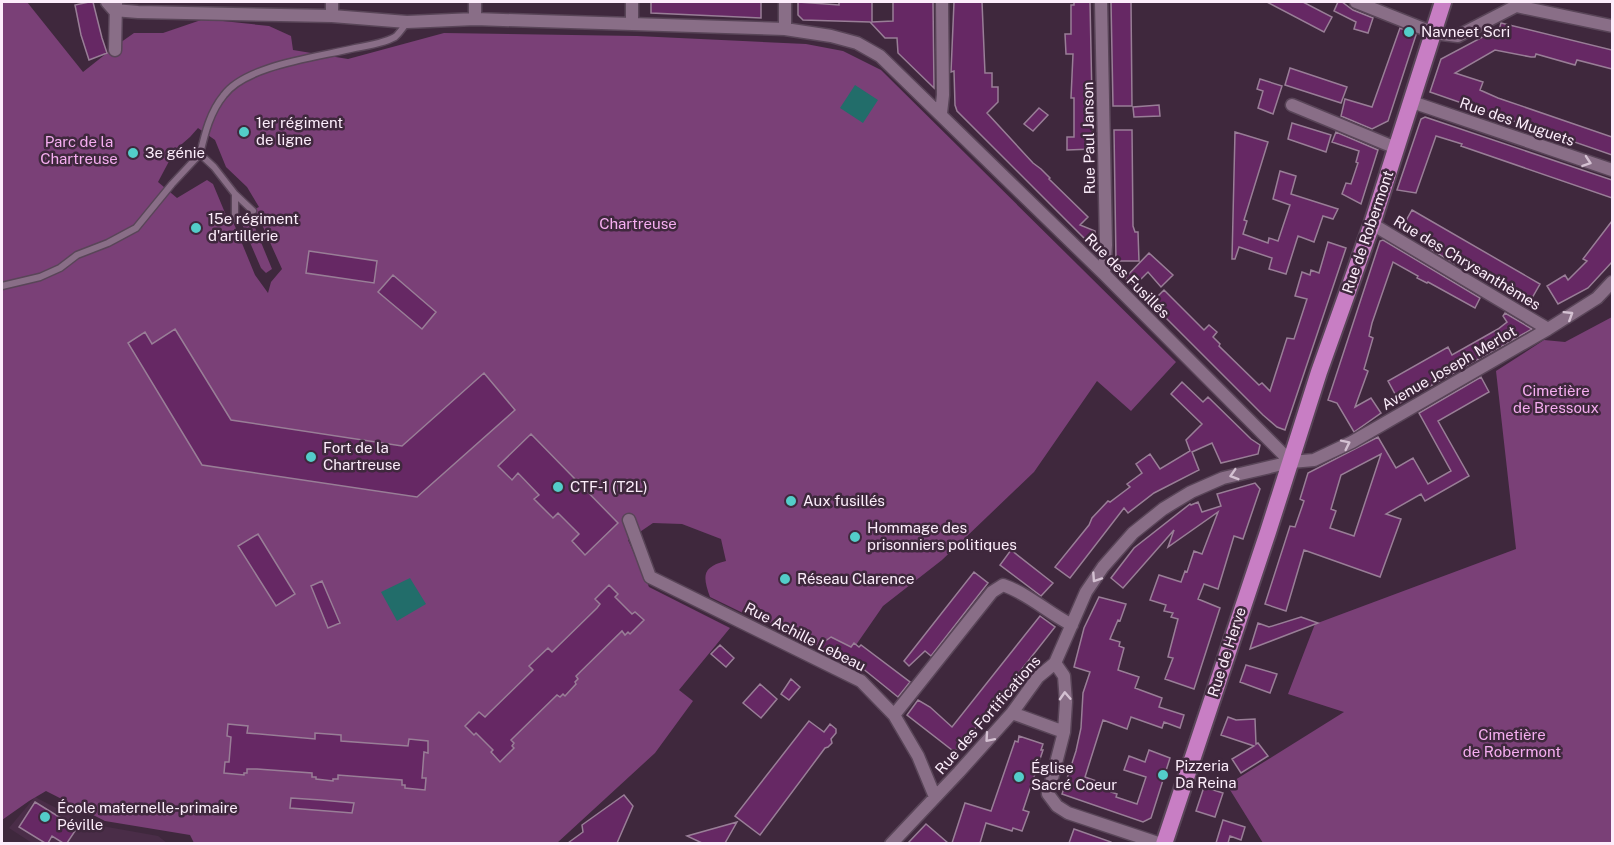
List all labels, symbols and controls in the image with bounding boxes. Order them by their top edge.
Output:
place label: Navneet Scri [1421,23,1510,40]
marker: Navneet Scri [1402,25,1416,39]
street label: Rue Paul Janson [1079,81,1098,195]
street label: Rue des Muguets [1457,94,1577,149]
place label: 1er régiment de ligne [256,114,343,148]
marker: 1er régiment de ligne [237,125,251,139]
park label: Parc de la Chartreuse [40,133,118,167]
place label: 3e génie [145,144,205,161]
marker: 3e génie [126,146,140,160]
one-way arrow [1581,154,1592,167]
street label: Rue de Robermont [1339,168,1397,296]
place label: 15e régiment d'artillerie [208,210,299,244]
street label: Rue des Chrysanthèmes [1391,212,1544,313]
park label: Chartreuse [599,215,677,232]
marker: 15e régiment d'artillerie [189,221,203,235]
street label: Rue des Fusillés [1082,230,1173,321]
one-way arrow [1563,311,1573,323]
street label: Avenue Joseph Merlot [1379,322,1519,413]
park label: Cimetière de Bressoux [1513,382,1599,416]
place label: Fort de la Chartreuse [323,439,401,473]
one-way arrow [1340,440,1351,452]
marker: Fort de la Chartreuse [304,450,318,464]
one-way arrow [1229,468,1240,480]
place label: CTF-1 (T2L) [570,478,648,495]
marker: CTF-1 (T2L) [551,480,565,494]
place label: Aux fusillés [803,492,885,509]
marker: Aux fusillés [784,494,798,508]
place label: Hommage des prisonniers politiques [867,519,1017,553]
marker: Hommage des prisonniers politiques [848,530,862,544]
place label: Réseau Clarence [797,570,915,587]
one-way arrow [1092,571,1103,582]
marker: Réseau Clarence [778,572,792,586]
street label: Rue Achille Lebeau [742,599,869,674]
street label: Rue de Herve [1204,605,1249,699]
street label: Rue des Fortifications [932,652,1044,777]
one-way arrow [1059,692,1072,701]
park label: Cimetière de Robermont [1463,726,1561,760]
one-way arrow [985,731,996,742]
place label: Pizzeria Da Reina [1175,757,1236,791]
place label: Église Sacré Coeur [1031,759,1117,793]
marker: Pizzeria Da Reina [1156,768,1170,782]
marker: Église Sacré Coeur [1012,770,1026,784]
place label: École maternelle-primaire Péville [57,799,238,833]
marker: École maternelle-primaire Péville [38,810,52,824]

